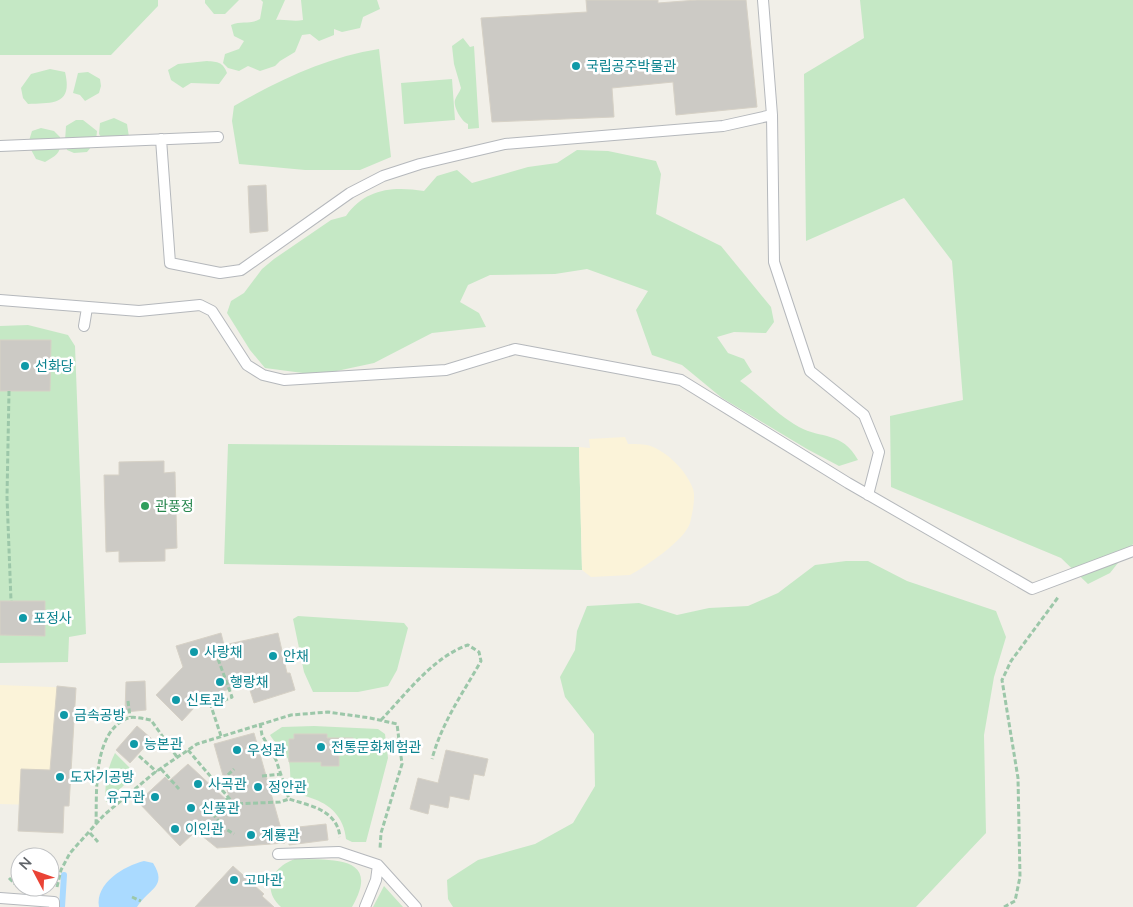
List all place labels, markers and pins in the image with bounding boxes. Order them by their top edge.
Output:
place label: 국립공주박물관 [586,57,676,74]
marker: 국립공주박물관 [570,60,582,72]
place label: 선화당 [35,357,74,374]
marker: 선화당 [19,360,31,372]
place label: 관풍정 [155,497,194,514]
marker: 관풍정 [139,500,151,512]
place label: 포정사 [33,609,72,626]
marker: 포정사 [17,612,29,624]
place label: 사랑채 [204,643,243,660]
marker: 사랑채 [188,646,200,658]
place label: 안채 [283,647,309,664]
marker: 안채 [267,650,279,662]
place label: 행랑채 [230,673,269,690]
marker: 행랑채 [214,676,226,688]
place label: 신토관 [186,691,225,708]
marker: 신토관 [170,694,182,706]
place label: 금속공방 [74,706,126,723]
marker: 금속공방 [58,709,70,721]
place label: 능본관 [144,735,183,752]
marker: 능본관 [128,738,140,750]
place label: 전통문화체험관 [331,738,421,755]
place label: 우성관 [247,741,286,758]
marker: 전통문화체험관 [315,741,327,753]
marker: 우성관 [231,744,243,756]
place label: 도자기공방 [70,768,135,785]
marker: 도자기공방 [54,771,66,783]
place label: 사곡관 [208,775,247,792]
marker: 사곡관 [192,778,204,790]
place label: 정안관 [268,778,307,795]
marker: 정안관 [252,781,264,793]
place label: 유구관 [106,788,145,805]
marker: 유구관 [149,791,161,803]
place label: 신풍관 [201,799,240,816]
marker: 신풍관 [185,802,197,814]
place label: 이인관 [185,820,224,837]
marker: 이인관 [169,823,181,835]
place label: 계룡관 [261,826,300,843]
marker: 계룡관 [245,829,257,841]
place label: 고마관 [244,871,283,888]
marker: 고마관 [228,874,240,886]

